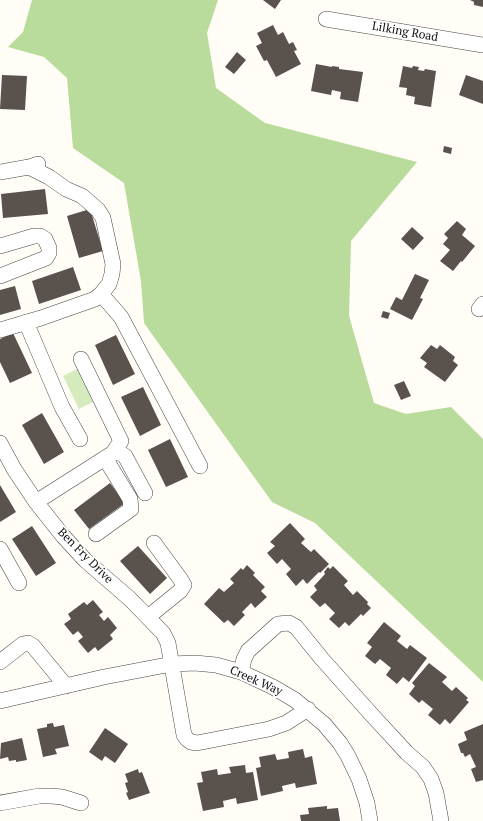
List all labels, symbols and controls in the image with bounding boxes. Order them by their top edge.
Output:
street label: Lilking Road [371,19,439,45]
street label: Ben Fry Drive [54,525,116,587]
street label: Creek Way [227,663,285,699]

